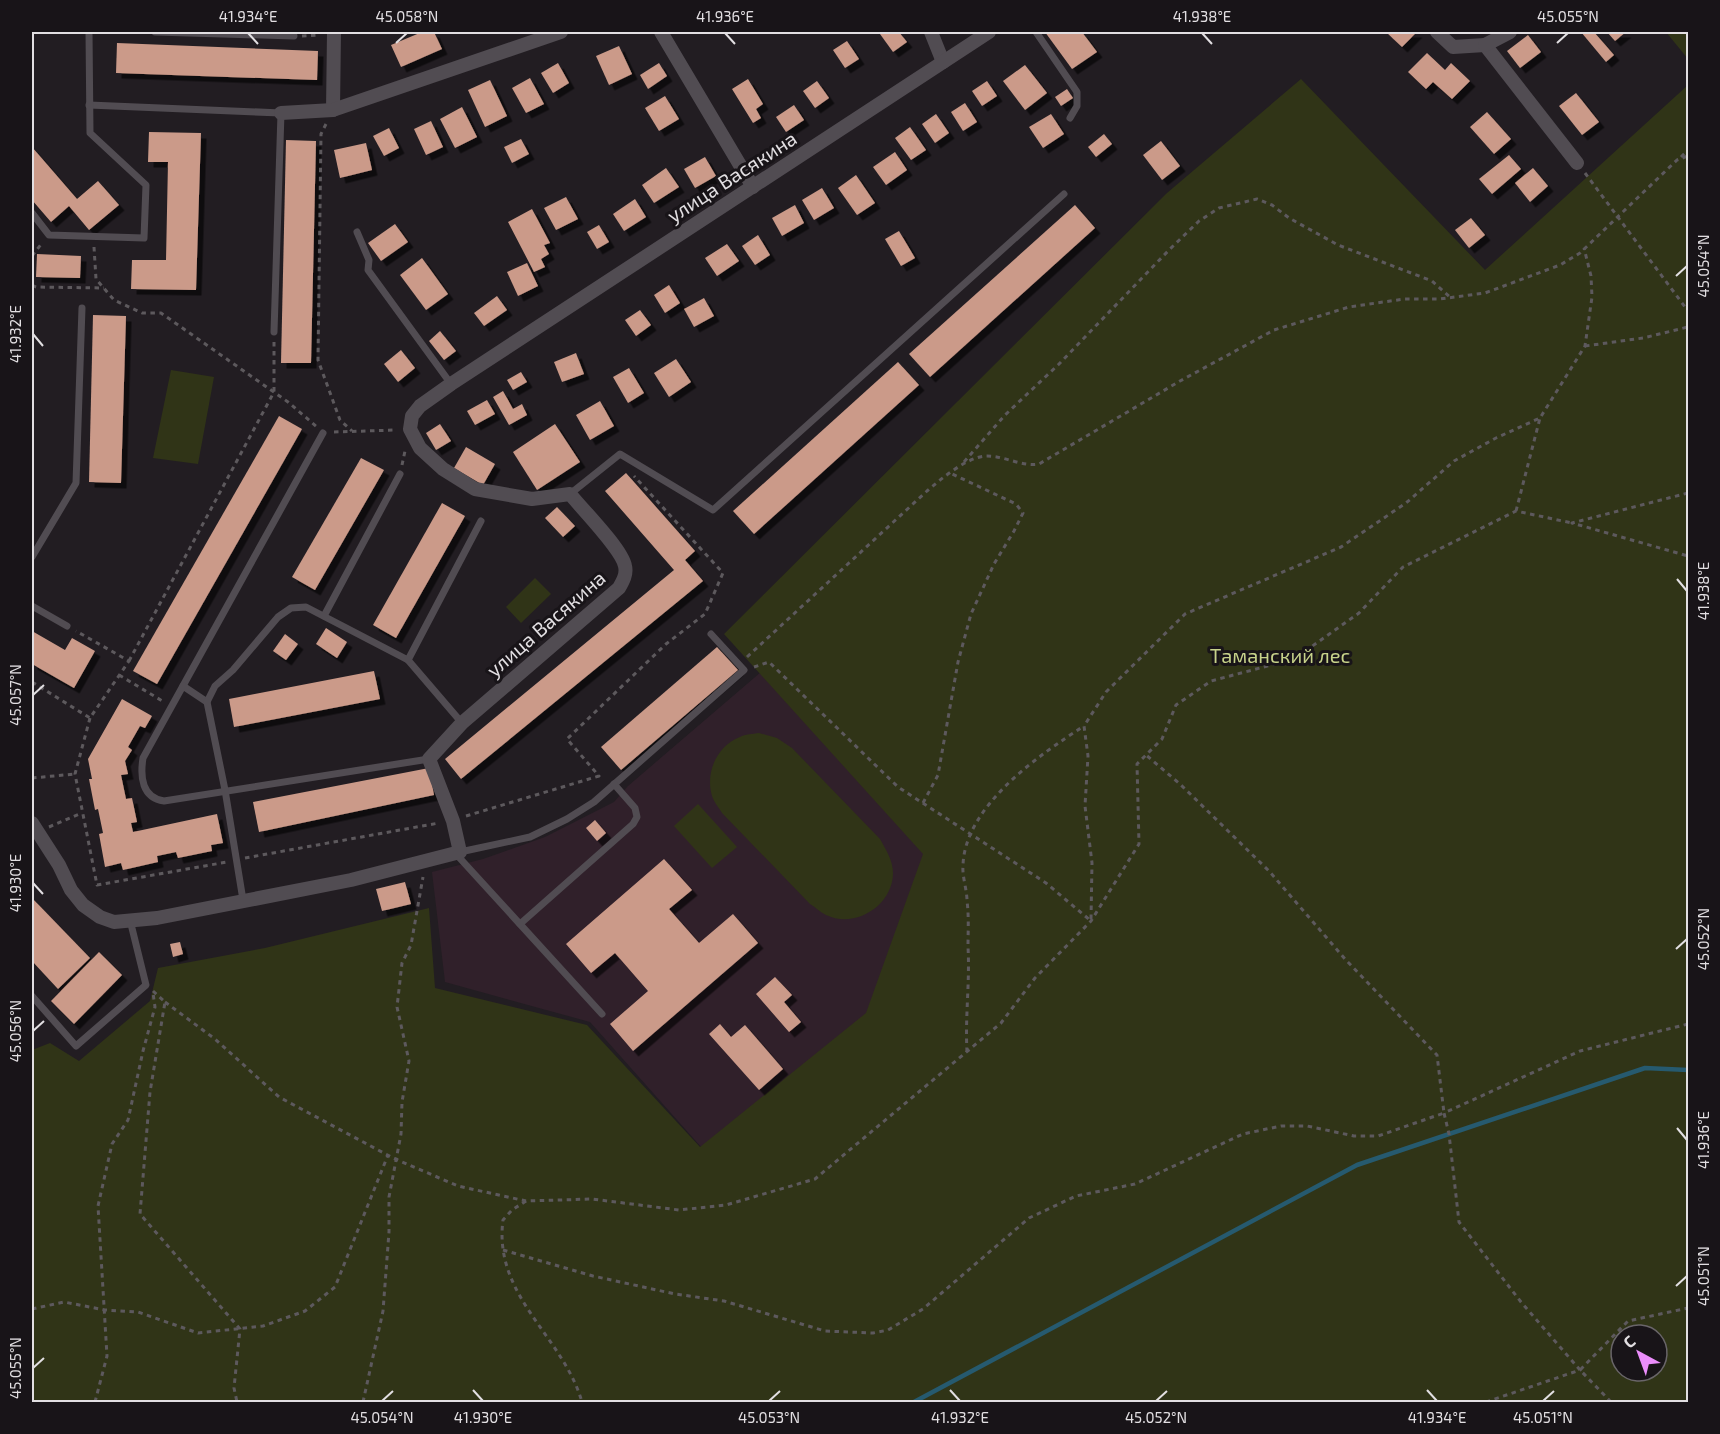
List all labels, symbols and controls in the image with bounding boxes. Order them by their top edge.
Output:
text: 41.934°E [219,7,277,25]
text: 45.058°N [376,7,438,25]
text: 41.936°E [696,7,754,25]
text: 41.938°E [1173,7,1231,25]
text: 45.055°N [1537,7,1599,25]
street label: улица Васякина [662,125,801,228]
text: 45.054°N [1694,234,1712,298]
text: 41.932°E [6,305,24,363]
text: 41.938°E [1694,562,1712,620]
street label: улица Васякина [481,565,610,682]
park label: Таманский лес [1210,643,1350,667]
text: 45.057°N [6,664,24,726]
text: 41.930°E [6,854,24,912]
text: 45.052°N [1694,908,1712,970]
text: 45.056°N [6,1000,24,1062]
text: 41.936°E [1694,1111,1712,1169]
text: 45.051°N [1694,1246,1712,1306]
north arrow [1609,1323,1669,1383]
text: С [1619,1331,1639,1352]
text: 45.055°N [6,1337,24,1399]
text: 45.054°N [350,1408,414,1426]
text: 41.930°E [454,1408,512,1426]
text: 45.053°N [738,1408,800,1426]
text: 41.932°E [931,1408,989,1426]
text: 45.052°N [1125,1408,1187,1426]
text: 41.934°E [1408,1408,1466,1426]
text: 45.051°N [1513,1408,1573,1426]

